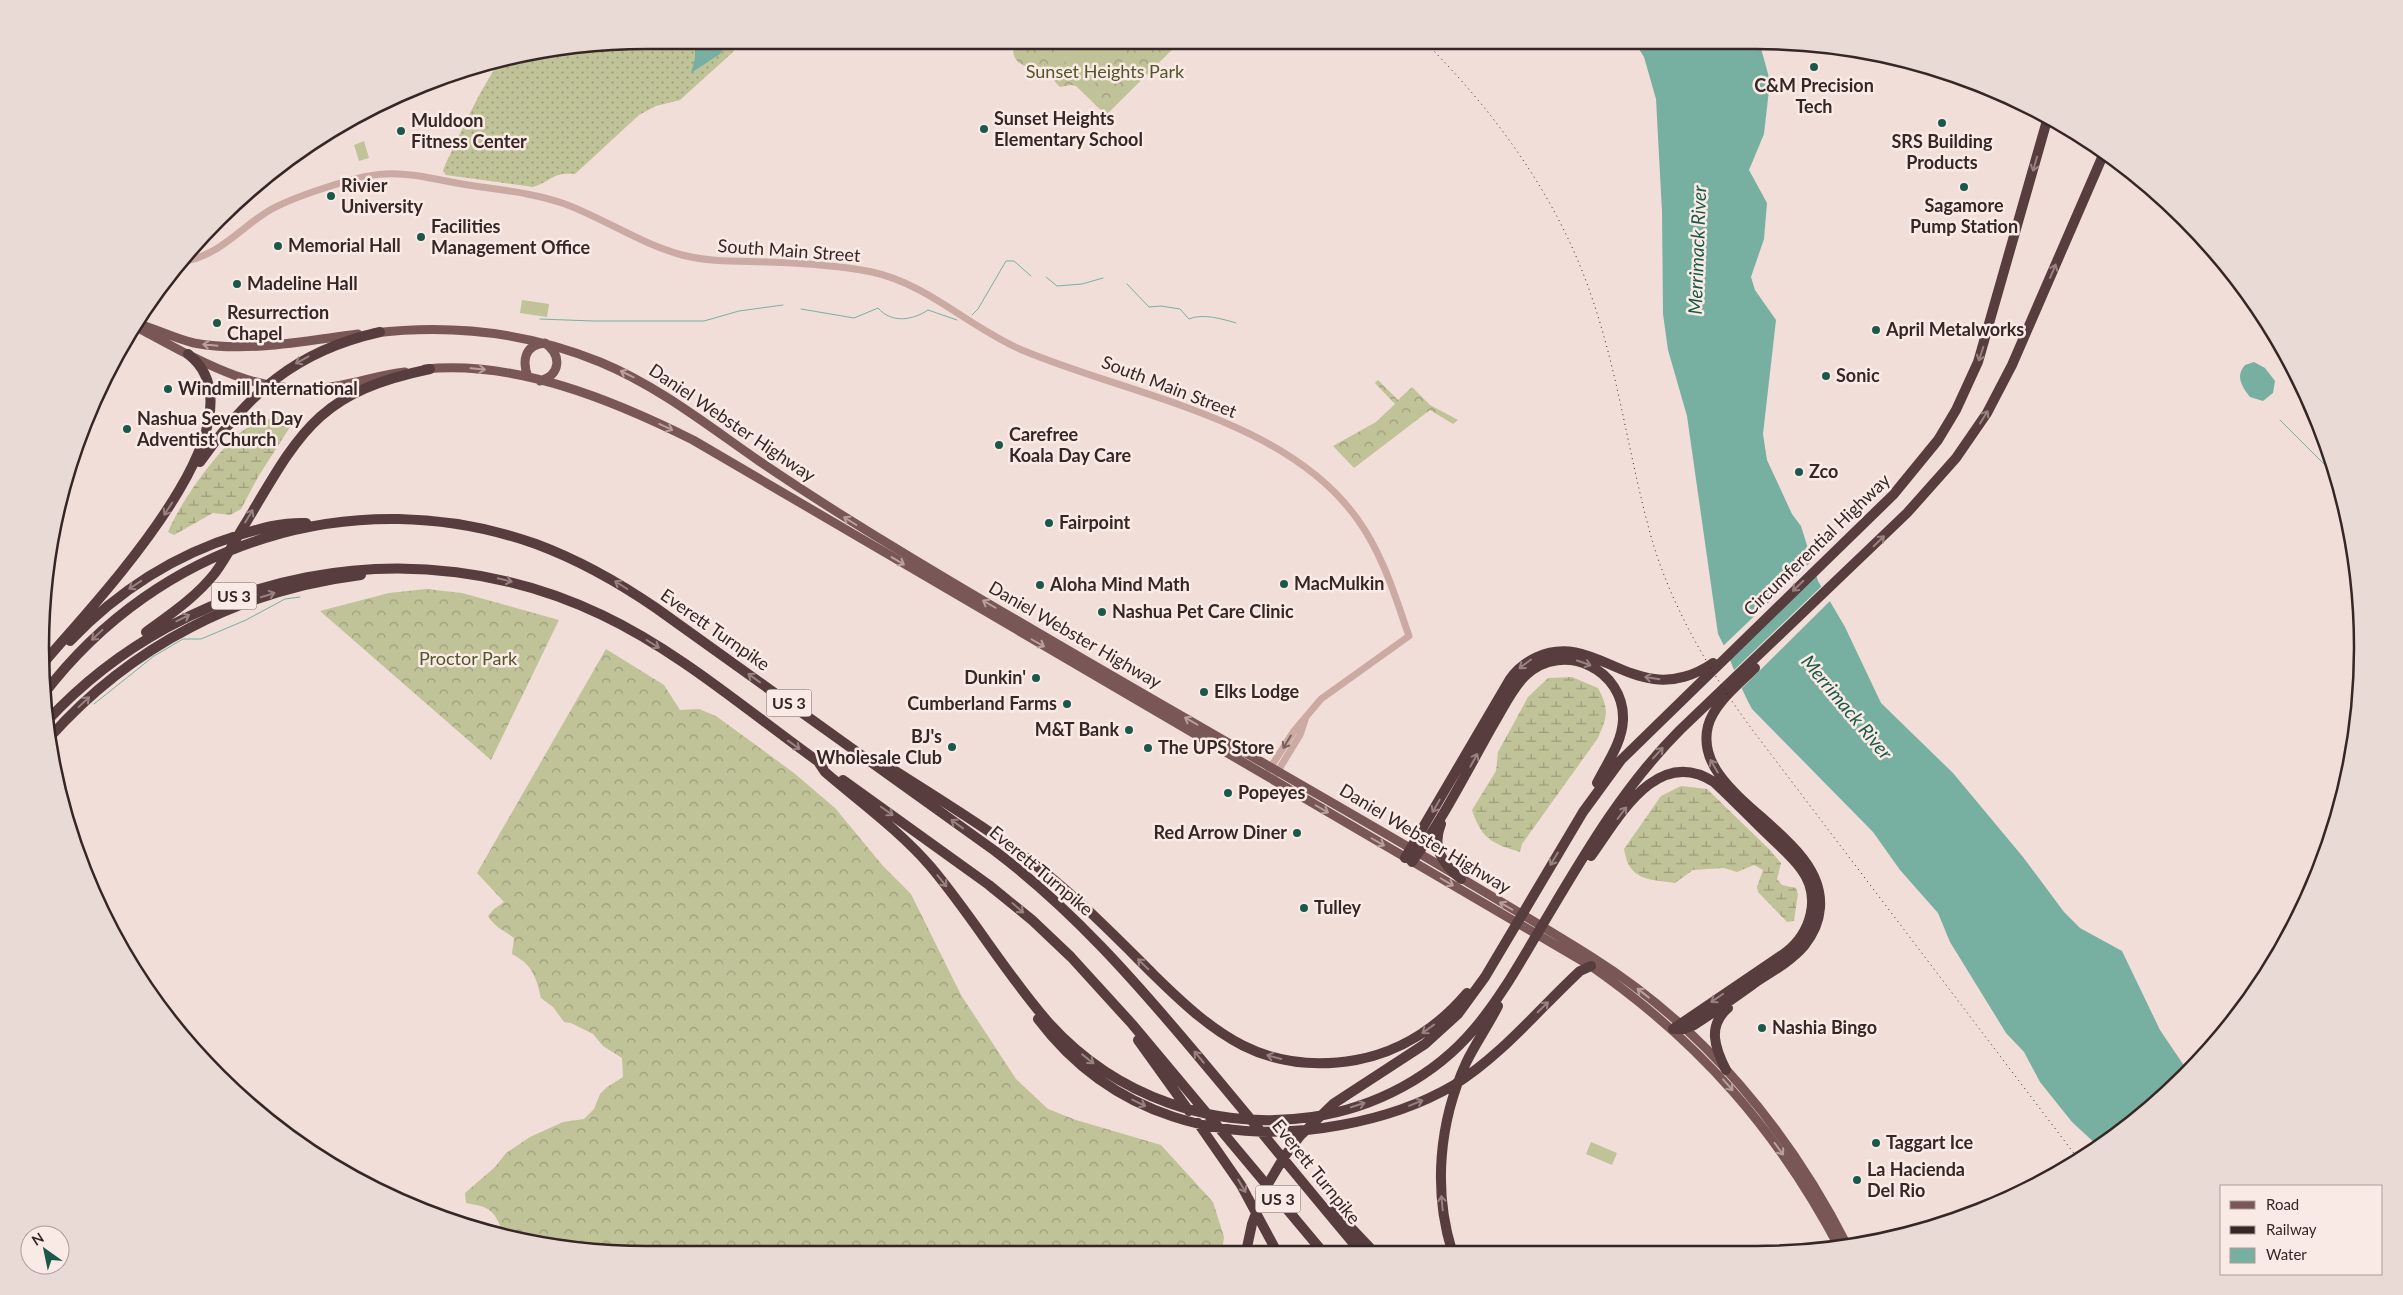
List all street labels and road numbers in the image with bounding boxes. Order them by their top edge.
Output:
street label: South Main Street [717,234,862,266]
street label: South Main Street [1099,350,1240,422]
street label: Daniel Webster Highway [645,358,821,486]
street label: Circumferential Highway [1738,468,1895,620]
street label: Daniel Webster Highway [985,576,1166,693]
road number: US 3 [212,582,256,610]
street label: Everett Turnpike [657,583,774,675]
road number: US 3 [766,690,812,716]
street label: Daniel Webster Highway [1336,778,1516,898]
street label: Everett Turnpike [985,821,1098,920]
street label: Everett Turnpike [1268,1115,1366,1228]
road number: US 3 [1256,1186,1300,1212]

